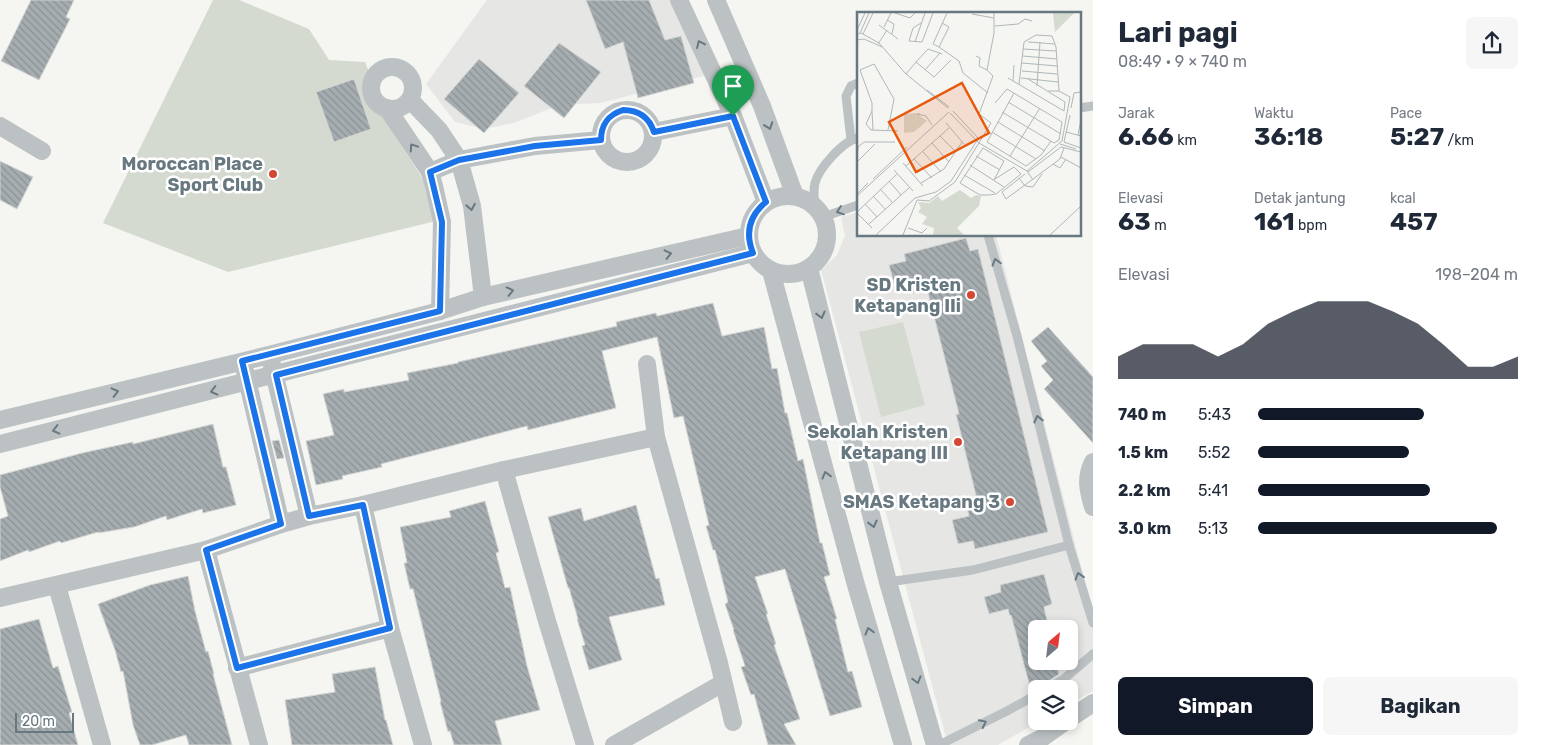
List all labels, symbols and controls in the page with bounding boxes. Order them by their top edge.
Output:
inset map [857,12,1080,236]
text: Lari pagi [1118,16,1238,49]
button: share [1466,17,1518,69]
one-way arrow [696,40,706,49]
text: 08:49 · 9 × 740 m [1118,52,1247,71]
pin [712,65,754,116]
icon: arrive [719,72,747,100]
text: Jarak [1118,105,1155,122]
text: Waktu [1254,105,1294,122]
text: Pace [1390,105,1422,122]
one-way arrow [763,121,773,129]
text: 6.66 [1118,122,1174,151]
text: 36:18 [1254,122,1323,151]
text: 5:27 [1390,122,1444,151]
text: km [1174,132,1197,149]
text: /km [1444,132,1474,149]
one-way arrow [410,143,419,152]
place label: Moroccan Place Sport Club [121,153,263,196]
marker: Moroccan Place Sport Club [267,168,279,180]
text: Elevasi [1118,190,1163,207]
text: Detak jantung [1254,190,1346,207]
text: kcal [1390,190,1416,207]
one-way arrow [466,203,476,212]
one-way arrow [837,205,845,215]
text: 63 [1118,207,1151,236]
text: 161 [1254,207,1295,236]
text: 457 [1390,207,1438,236]
text: m [1151,217,1167,234]
text: bpm [1295,217,1327,234]
one-way arrow [664,249,673,260]
one-way arrow [991,258,1002,266]
text: Elevasi [1118,265,1170,284]
text: 198–204 m [1435,265,1518,284]
place label: SD Kristen Ketapang IIi [854,274,961,317]
one-way arrow [506,286,514,297]
marker: SD Kristen Ketapang IIi [965,289,977,301]
one-way arrow [815,311,826,320]
one-way arrow [209,385,218,396]
one-way arrow [111,387,120,398]
text: 740 m [1118,405,1167,424]
text: 5:43 [1198,405,1231,424]
one-way arrow [1033,416,1043,424]
place label: Sekolah Kristen Ketapang III [807,421,948,464]
one-way arrow [51,424,60,435]
marker: Sekolah Kristen Ketapang III [952,436,964,448]
text: 1.5 km [1118,443,1168,462]
text: 5:52 [1198,443,1231,462]
one-way arrow [821,470,832,479]
text: 2.2 km [1118,481,1171,500]
text: 5:41 [1198,481,1228,500]
place label: SMAS Ketapang 3 [843,491,1000,513]
marker: SMAS Ketapang 3 [1004,496,1016,508]
one-way arrow [868,519,878,527]
text: 3.0 km [1118,519,1171,538]
text: 5:13 [1198,519,1228,538]
one-way arrow [1074,573,1084,581]
north arrow [1028,620,1078,670]
map controls [1028,620,1078,730]
one-way arrow [865,627,875,636]
one-way arrow [911,676,921,684]
button: Simpan [1118,677,1313,735]
button: Bagikan [1323,677,1518,735]
button: layers [1028,680,1078,730]
scale bar [15,710,74,733]
text: 20 m [22,713,55,730]
one-way arrow [978,719,987,730]

